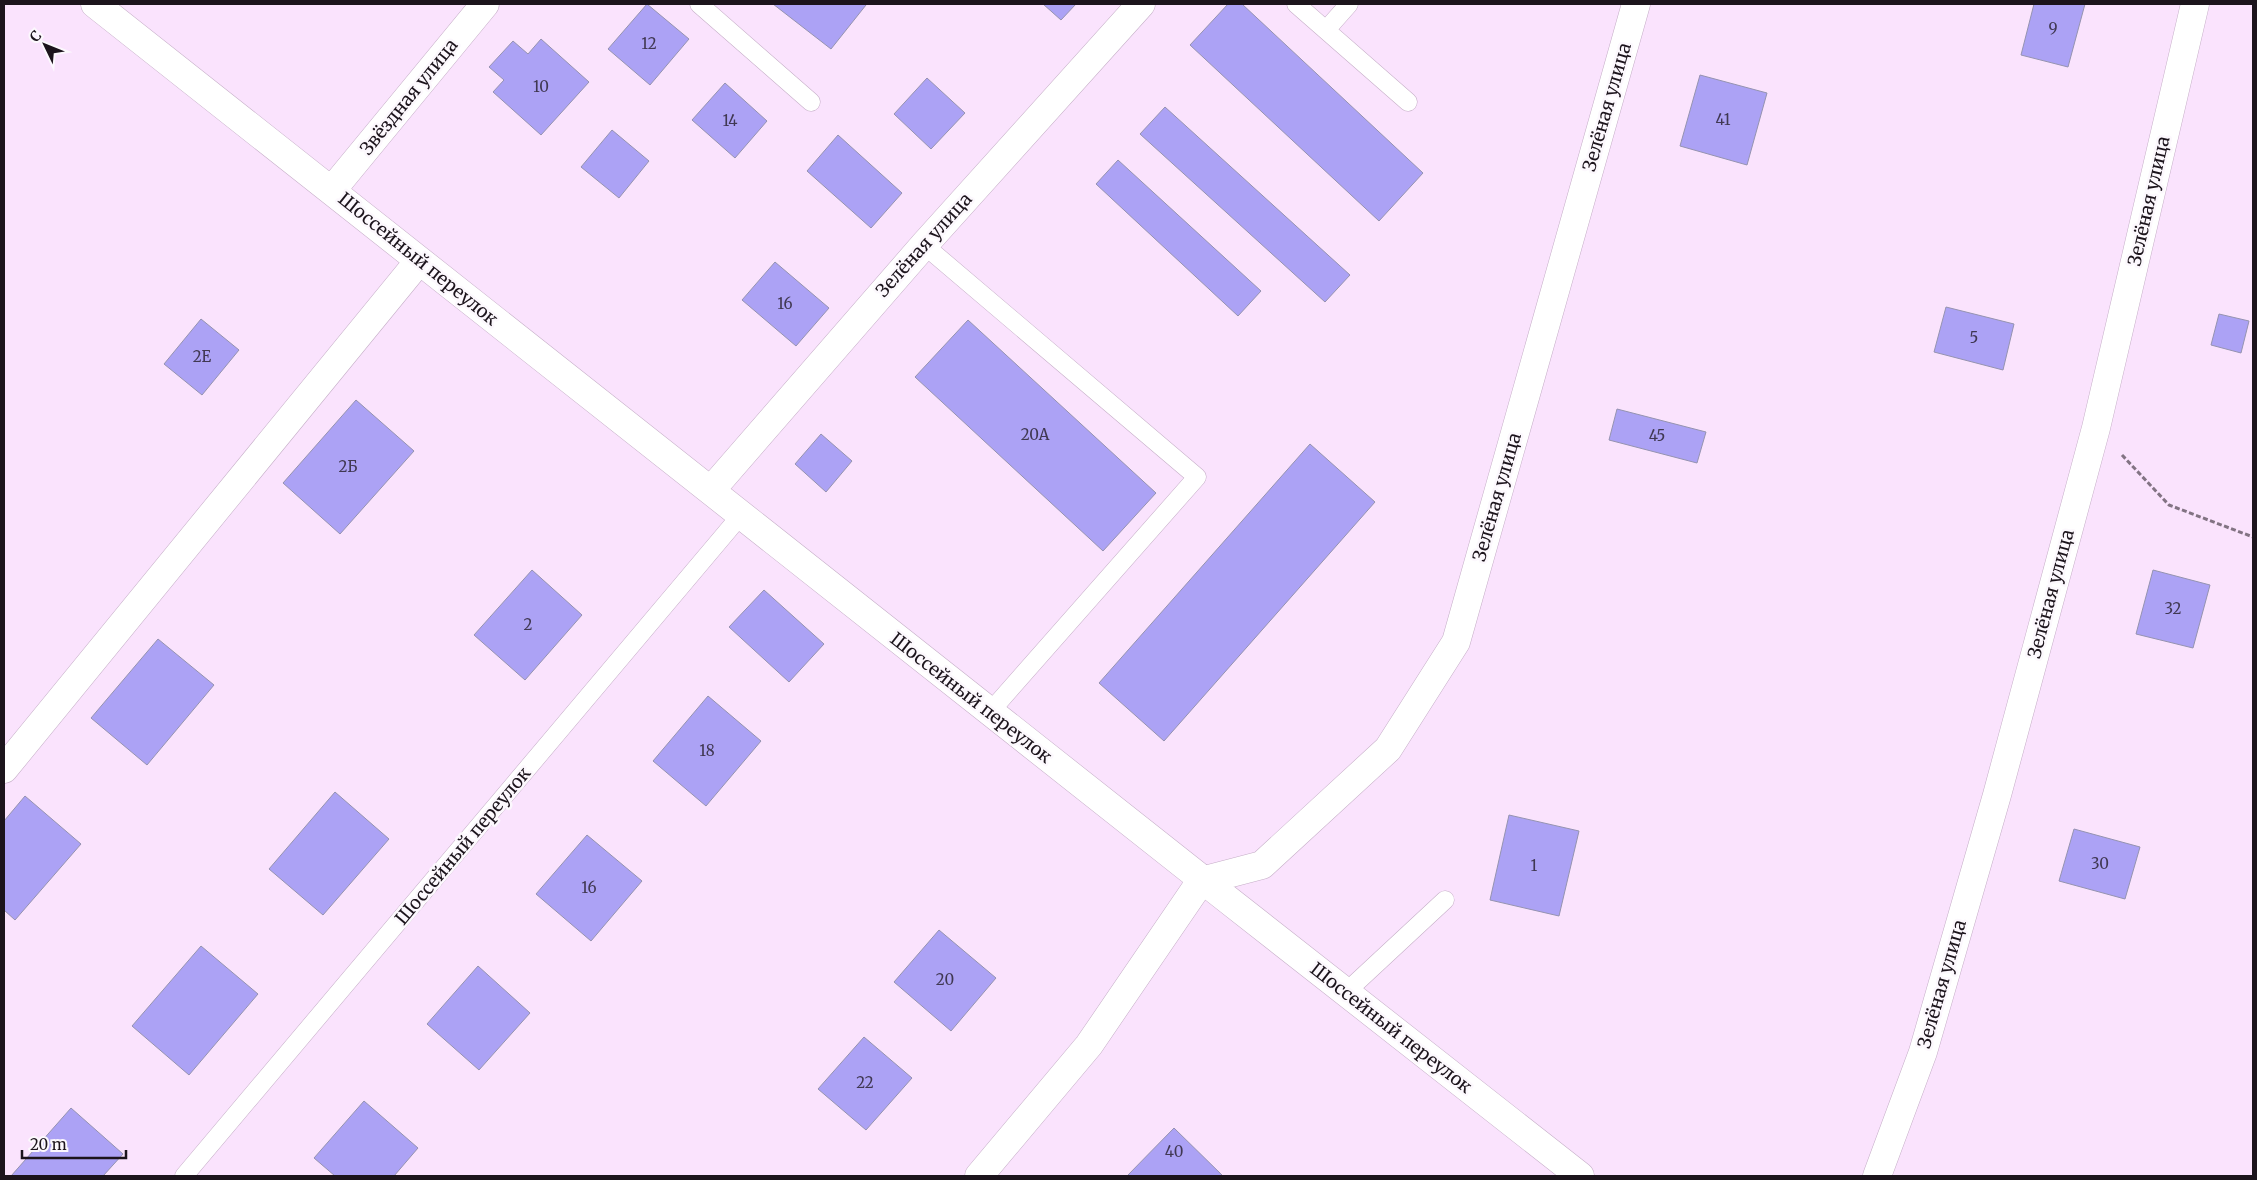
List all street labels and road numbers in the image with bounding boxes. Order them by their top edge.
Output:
street label: Звёздная улица [355,34,463,159]
street label: Зелёная улица [1577,40,1636,174]
street label: Зелёная улица [2122,133,2175,268]
street label: Шоссейный переулок [334,187,503,331]
street label: Зелёная улица [871,187,977,302]
street label: Зелёная улица [1467,430,1526,564]
street label: Зелёная улица [2022,526,2079,661]
street label: Шоссейный переулок [886,627,1057,768]
street label: Шоссейный переулок [390,761,536,929]
street label: Зелёная улица [1912,917,1971,1051]
street label: Шоссейный переулок [1306,957,1477,1098]

